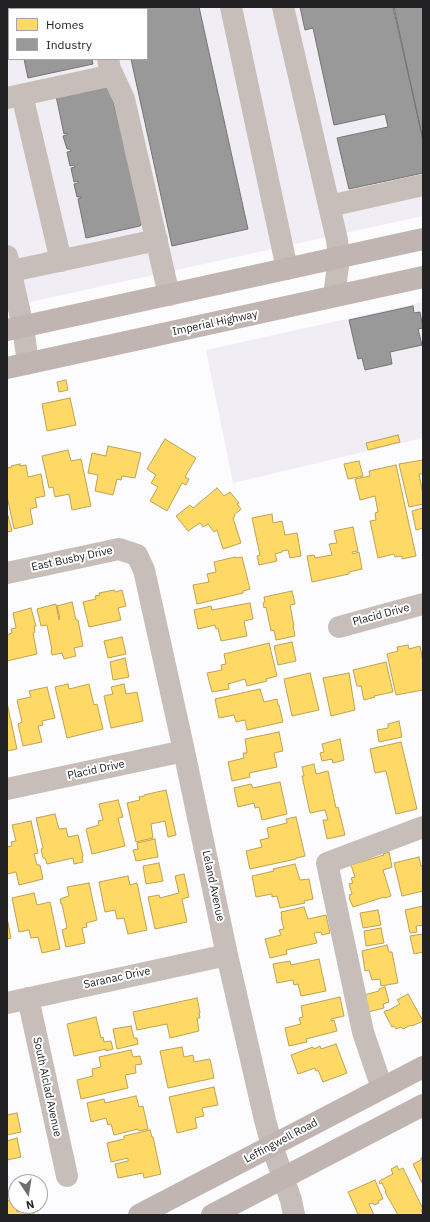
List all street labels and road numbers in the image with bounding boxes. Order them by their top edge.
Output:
street label: Imperial Highway [171,308,259,338]
street label: East Busby Drive [30,544,114,574]
street label: Placid Drive [351,601,411,629]
street label: Placid Drive [66,757,126,783]
street label: Leland Avenue [199,849,227,923]
street label: Saranac Drive [82,964,152,992]
street label: South Alclad Avenue [30,1036,64,1138]
street label: Leffingwell Road [242,1116,320,1166]

